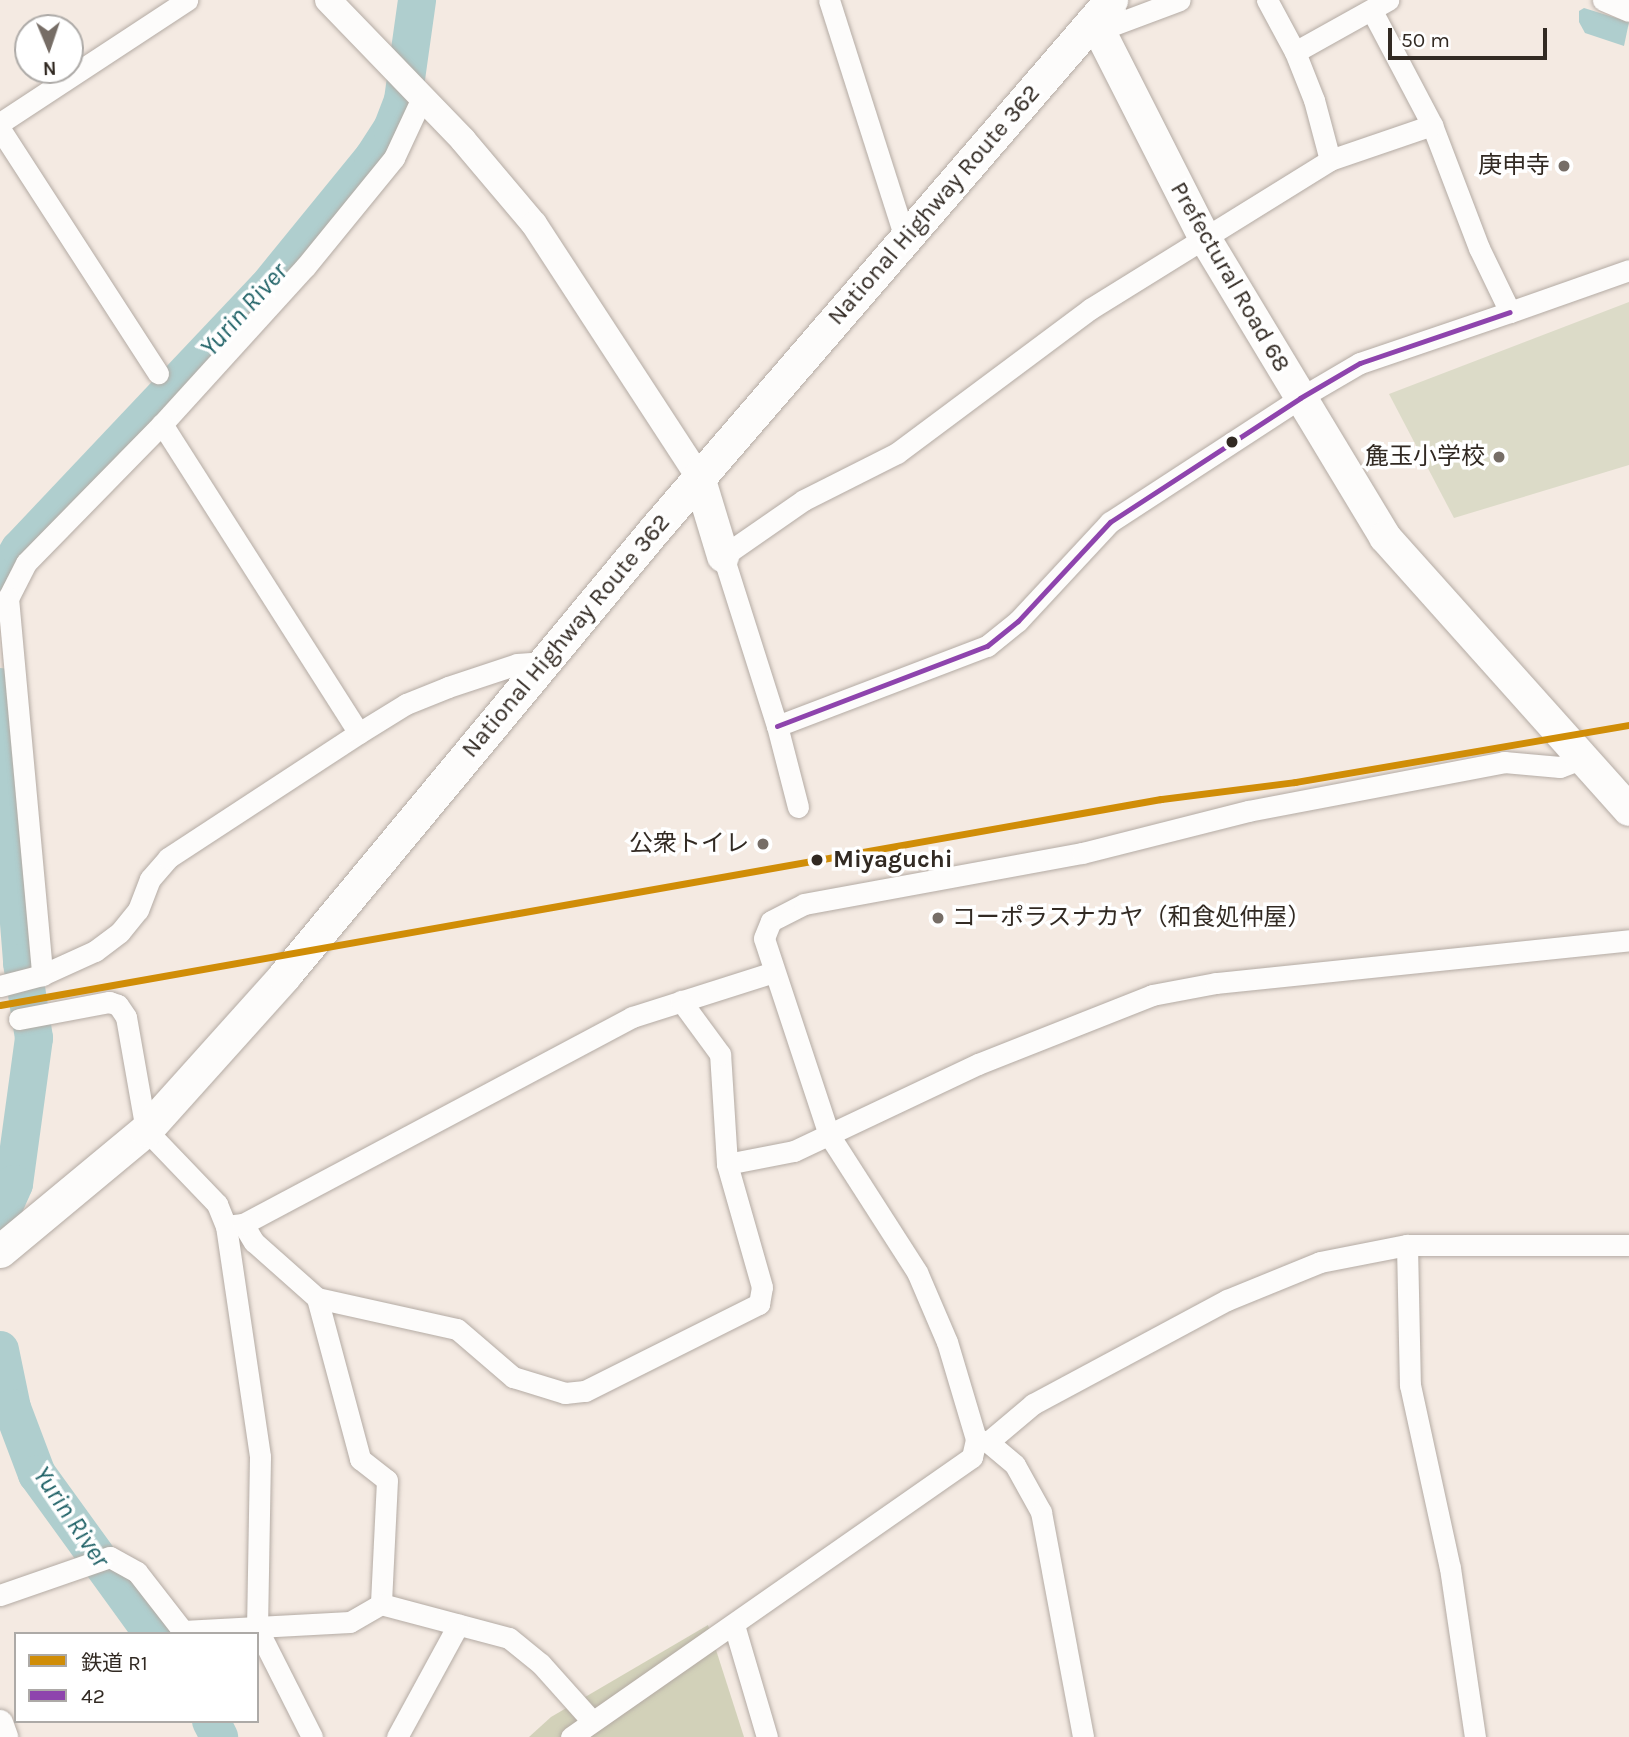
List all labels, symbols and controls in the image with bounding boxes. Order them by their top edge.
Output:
north arrow [14,14,84,84]
scale bar [1391,14,1550,58]
text: 50 m [1401,28,1450,52]
text: N [42,57,57,79]
street label: National Highway Route 362 [822,79,1046,331]
place label: 庚申寺 [1478,152,1550,180]
marker: 庚申寺 [1556,158,1572,174]
street label: Prefectural Road 68 [1164,177,1296,377]
water label: Yurin River [194,257,294,363]
unlabelled marker [1225,435,1239,449]
place label: 麁玉小学校 [1365,443,1485,471]
marker: 麁玉小学校 [1491,449,1507,465]
street label: National Highway Route 362 [456,508,676,764]
place label: 公衆トイレ [629,830,749,858]
marker: 公衆トイレ [755,836,771,852]
place label: Miyaguchi [833,846,953,874]
marker: Miyaguchi [807,850,827,870]
place label: コーポラスナカヤ（和食処仲屋） [952,904,1312,932]
marker: コーポラスナカヤ（和食処仲屋） [930,910,946,926]
water label: Yurin River [26,1461,116,1573]
legend [14,1632,259,1723]
text: 鉄道 R1 [81,1651,148,1675]
text: 42 [81,1684,105,1708]

